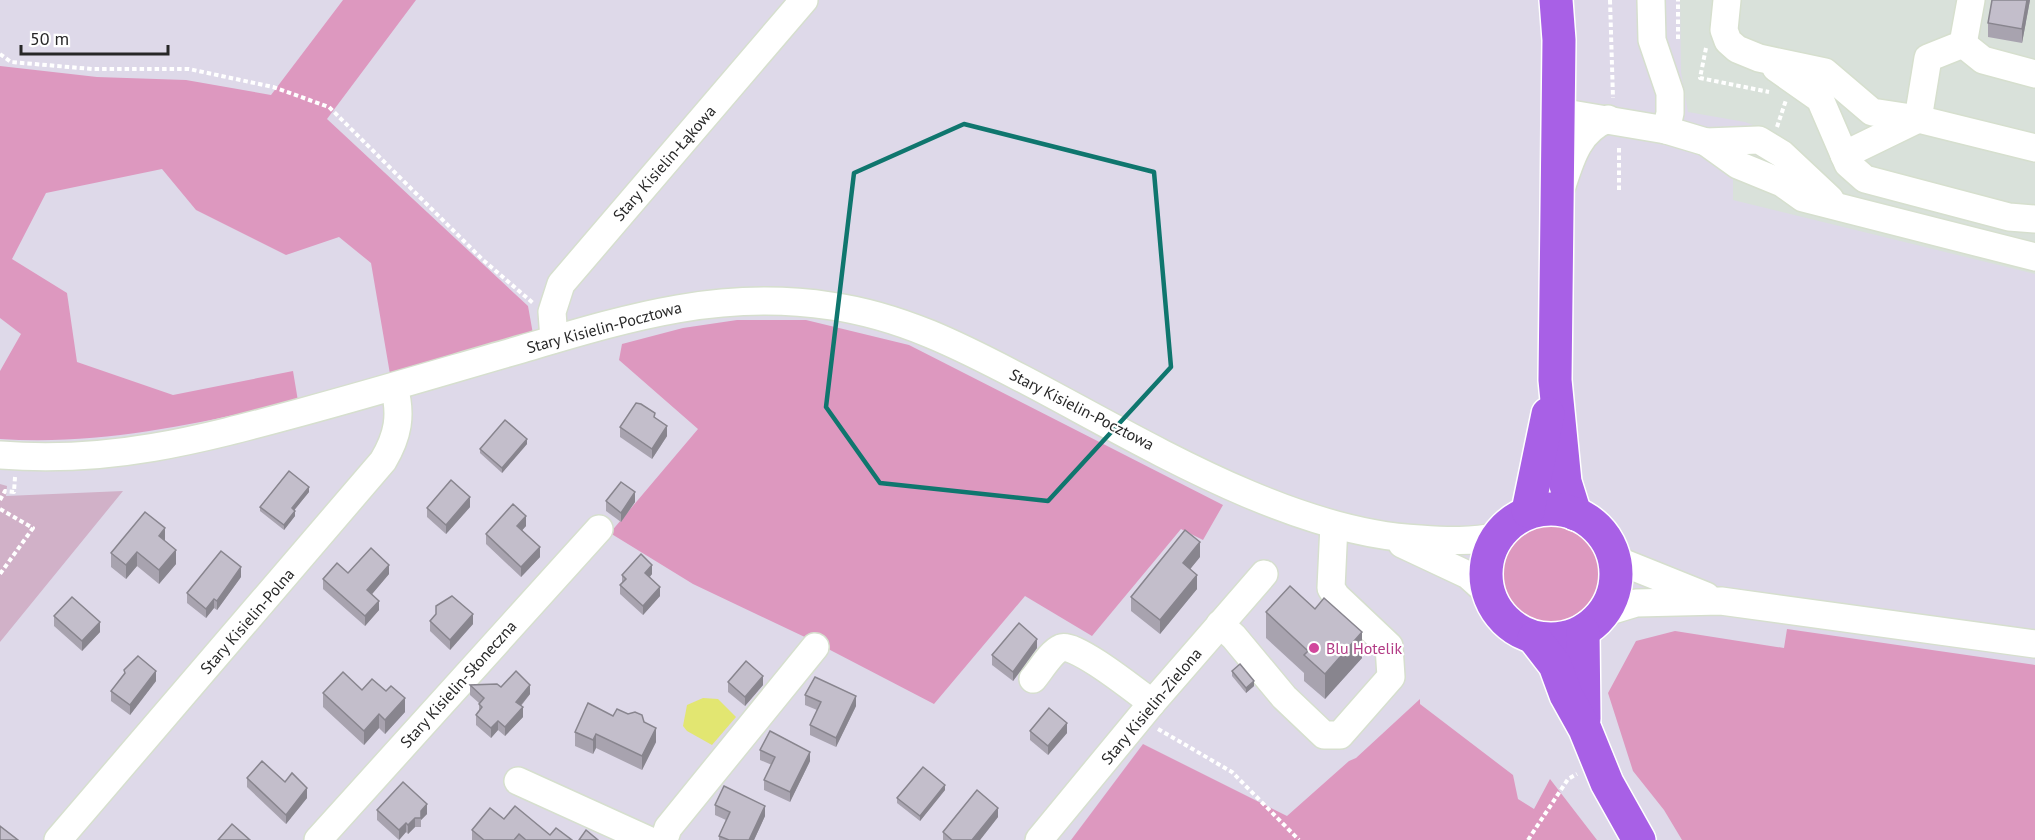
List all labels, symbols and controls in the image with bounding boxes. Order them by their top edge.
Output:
scale bar [21,18,168,56]
text: 50 m [30,27,69,50]
street label: Stary Kisielin-Łąkowa [608,101,720,225]
street label: Stary Kisielin-Pocztowa [524,297,684,357]
street label: Stary Kisielin-Pocztowa [1006,364,1158,454]
street label: Stary Kisielin-Polna [196,564,298,678]
street label: Stary Kisielin-Słoneczna [396,616,520,752]
place label: Blu Hotelik [1326,638,1403,658]
marker: Blu Hotelik [1307,641,1321,655]
street label: Stary Kisielin-Zielona [1096,644,1206,768]

